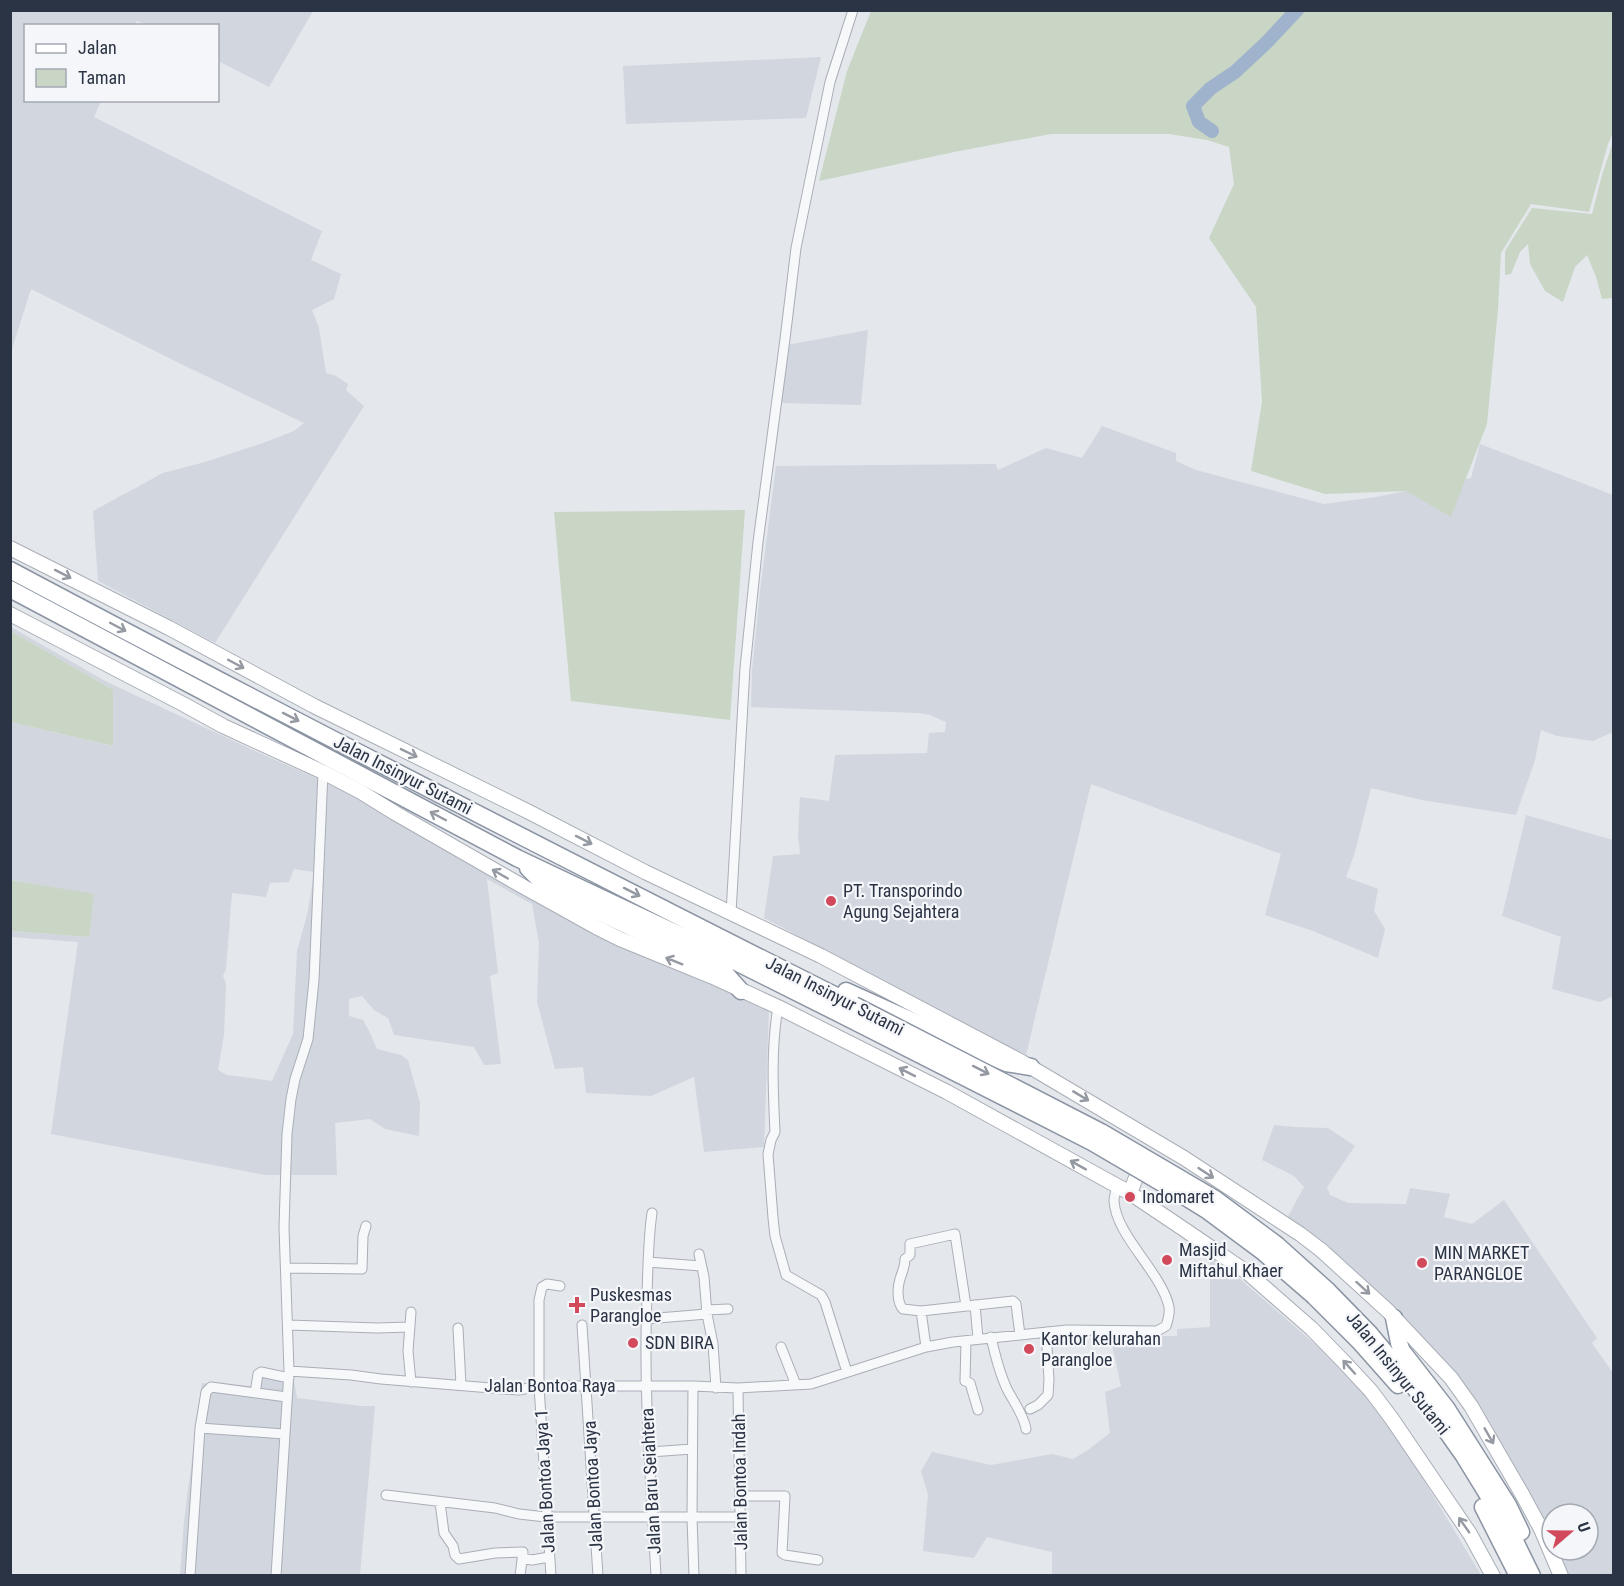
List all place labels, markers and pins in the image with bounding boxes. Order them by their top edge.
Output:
place label: PT. Transporindo Agung Sejahtera [843,880,963,922]
marker: PT. Transporindo Agung Sejahtera [824,894,838,908]
place label: Indomaret [1142,1186,1214,1207]
marker: Indomaret [1123,1190,1137,1204]
place label: Masjid Miftahul Khaer [1179,1239,1284,1281]
place label: MIN MARKET PARANGLOE [1434,1242,1529,1284]
marker: Masjid Miftahul Khaer [1160,1253,1174,1267]
marker: MIN MARKET PARANGLOE [1415,1256,1429,1270]
place label: Puskesmas Parangloe [590,1284,672,1326]
marker: Puskesmas Parangloe [568,1296,586,1314]
place label: Kantor kelurahan Parangloe [1041,1328,1161,1370]
place label: SDN BIRA [645,1332,715,1353]
marker: SDN BIRA [626,1336,640,1350]
marker: Kantor kelurahan Parangloe [1022,1342,1036,1356]

